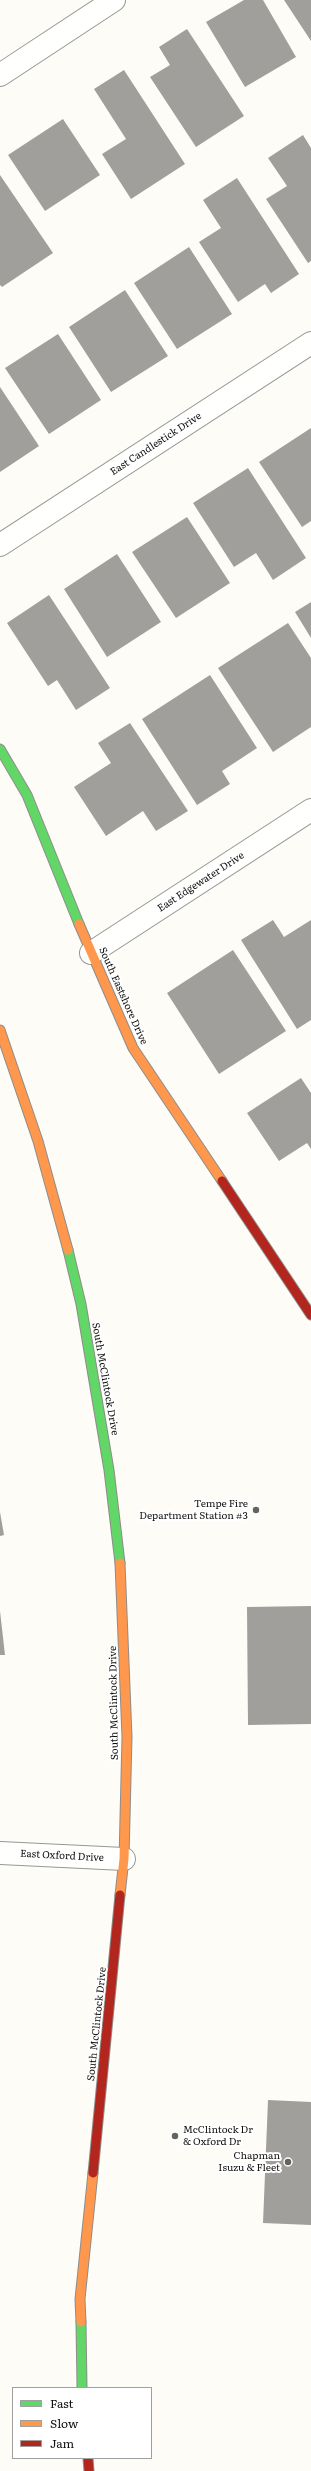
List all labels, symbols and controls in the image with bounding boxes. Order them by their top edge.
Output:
street label: East Candlestick Drive [108,410,204,478]
street label: East Edgewater Drive [155,850,247,914]
street label: South Eastshore Drive [96,945,150,1047]
street label: South McClintock Drive [89,1322,121,1436]
place label: Tempe Fire Department Station #3 [139,1498,248,1522]
marker: Tempe Fire Department Station #3 [251,1505,261,1515]
street label: South McClintock Drive [107,1646,121,1760]
street label: East Oxford Drive [20,1848,104,1864]
street label: South McClintock Drive [85,1967,109,2081]
place label: McClintock Dr & Oxford Dr [183,2124,253,2148]
marker: McClintock Dr & Oxford Dr [170,2131,180,2141]
place label: Chapman Isuzu & Fleet [218,2150,280,2174]
marker: Chapman Isuzu & Fleet [283,2157,293,2167]
legend [12,2387,152,2459]
text: Fast [50,2394,73,2412]
text: Slow [50,2414,78,2432]
text: Jam [50,2434,74,2452]

